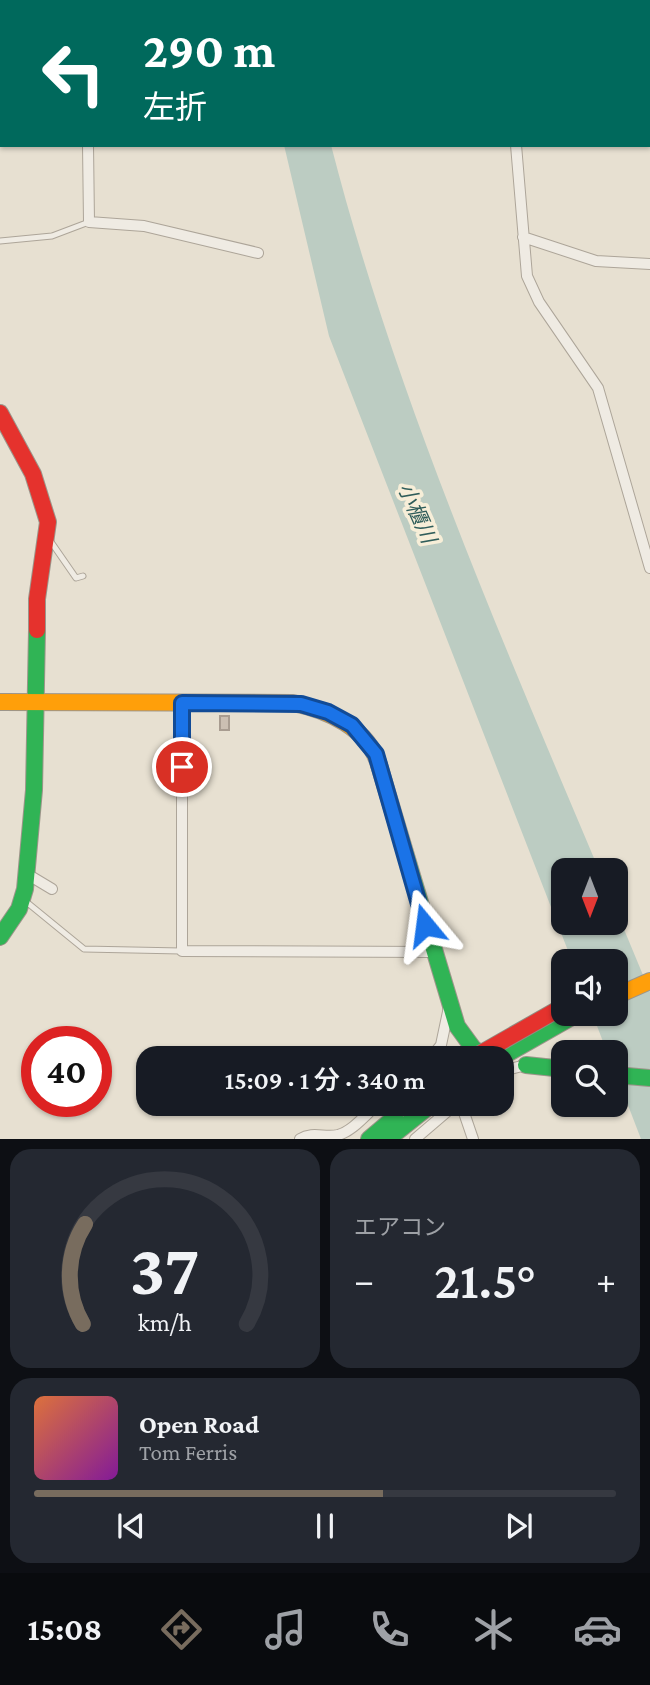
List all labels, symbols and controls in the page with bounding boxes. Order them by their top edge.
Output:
text: 290 m [143,23,275,78]
icon: left [28,28,119,119]
text: 左折 [143,89,207,125]
water label: 小櫃川 [393,479,442,548]
pin [152,737,212,797]
icon: arrive [163,748,201,786]
north arrow [551,858,628,934]
map controls [551,858,628,1117]
position arrow [388,888,462,962]
button: sound [551,949,628,1026]
speed limit sign: 40 [21,1026,112,1117]
button: search [551,1040,628,1117]
text: 15:09 · 1 分 · 340 m [225,1066,425,1095]
text: エアコン [354,1214,446,1240]
text: 37 [130,1230,200,1311]
text: 21.5° [434,1251,536,1309]
text: − [354,1259,374,1301]
text: + [596,1259,616,1301]
text: km/h [138,1309,192,1336]
text: Open Road [139,1410,259,1439]
text: Tom Ferris [139,1439,237,1465]
icon: previous [112,1507,150,1545]
icon: pause [306,1507,344,1545]
icon: next [500,1507,538,1545]
icon: directions [157,1605,206,1654]
icon: music [261,1605,310,1654]
icon: phone [365,1605,414,1654]
icon: climate [469,1605,518,1654]
icon: car [573,1605,622,1654]
text: 15:08 [28,1611,102,1647]

